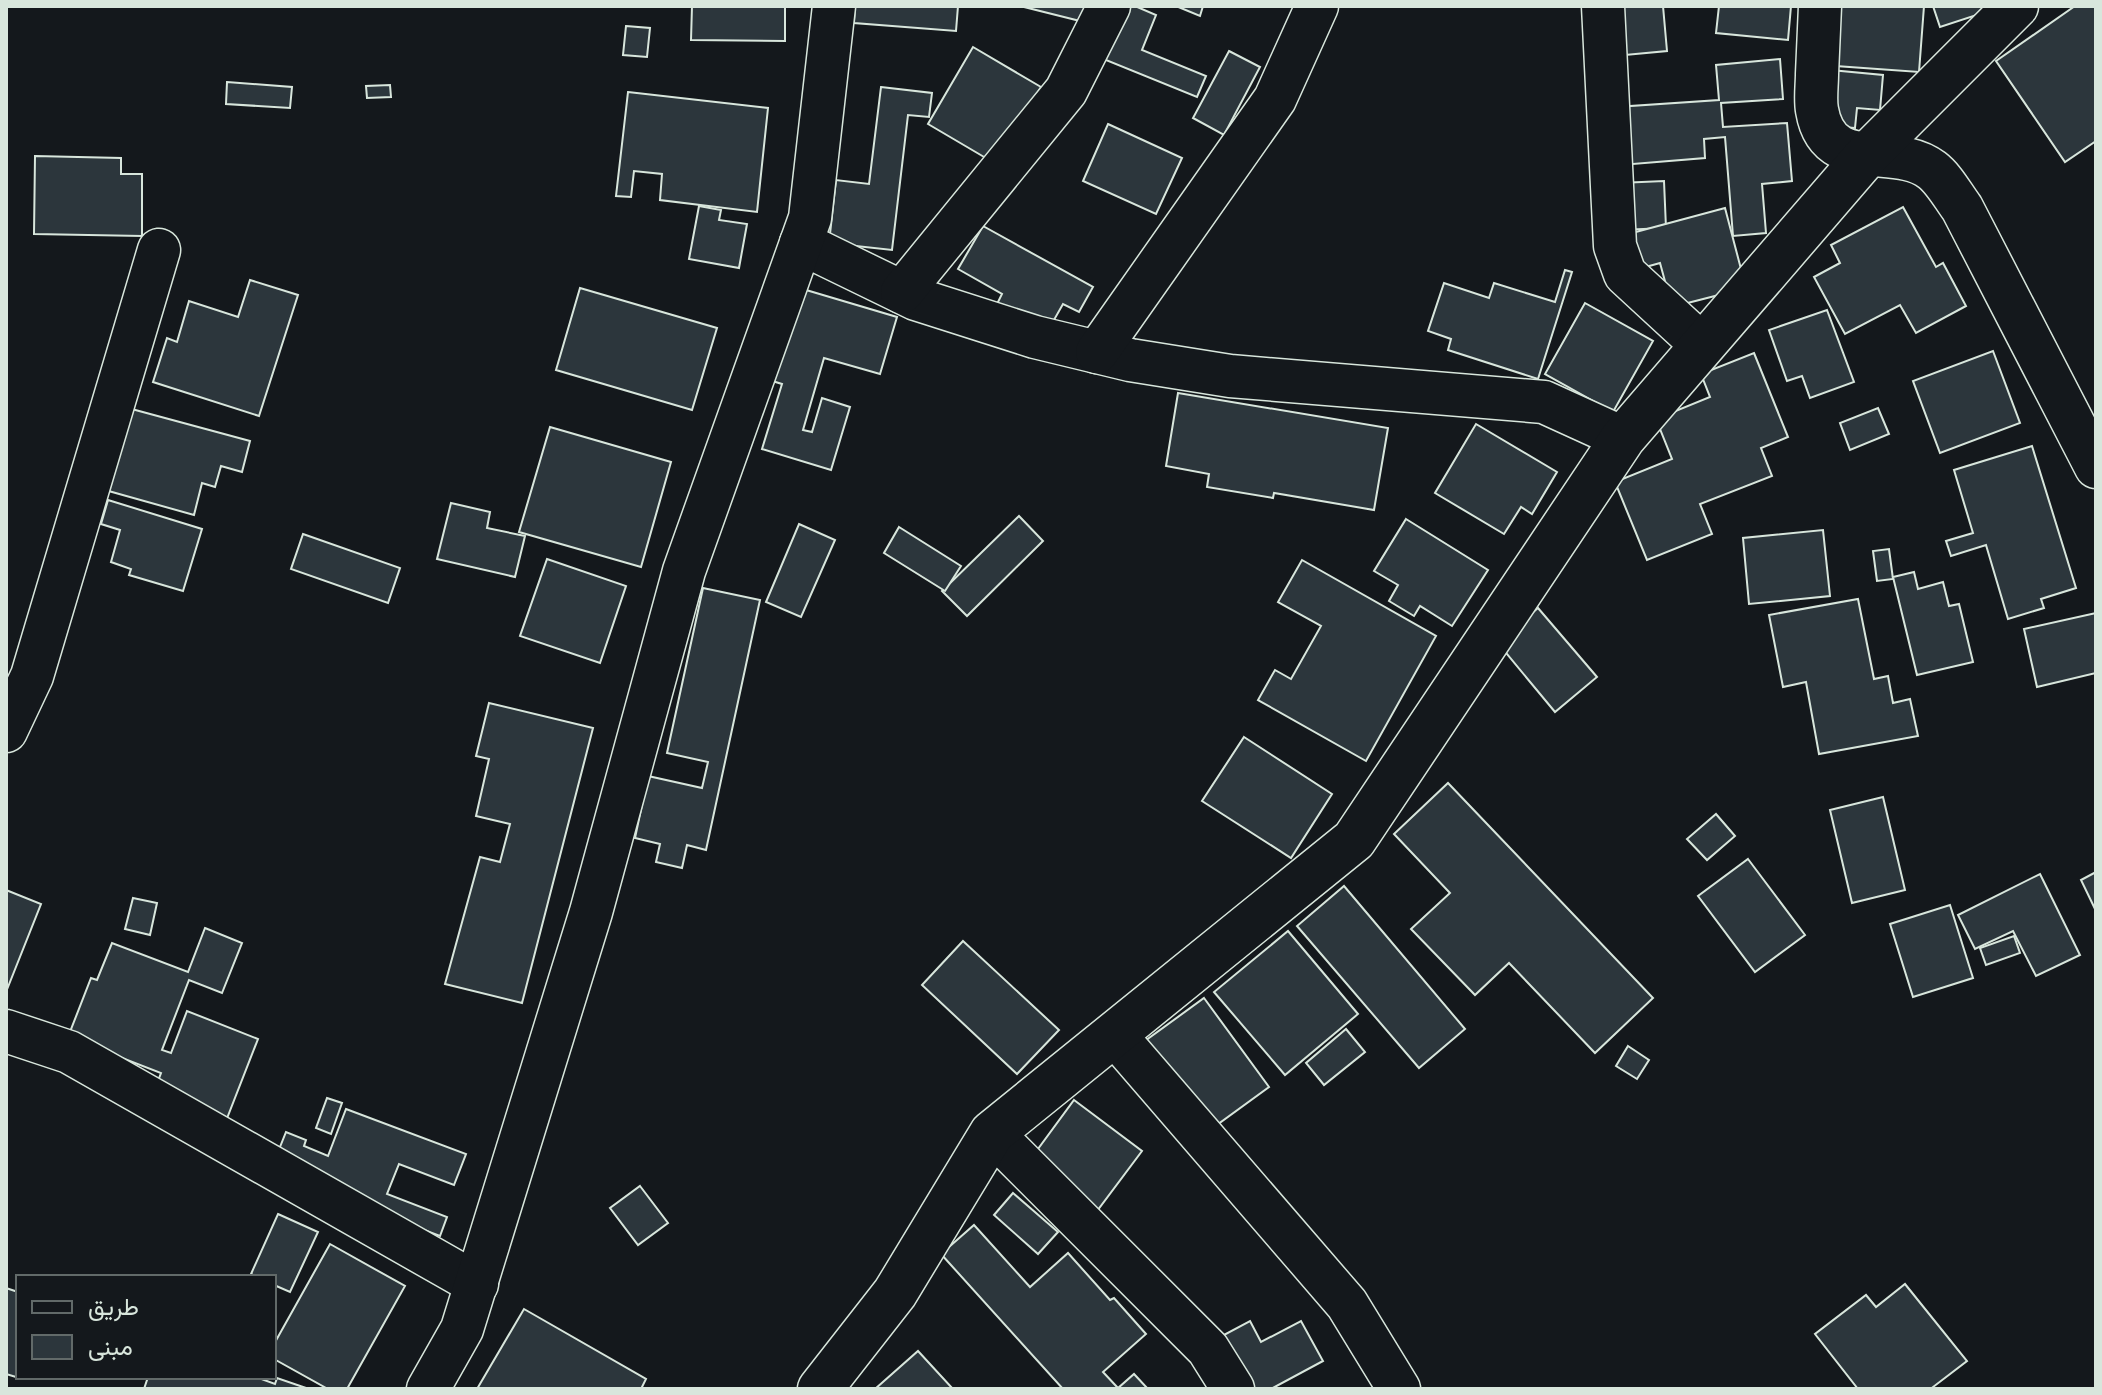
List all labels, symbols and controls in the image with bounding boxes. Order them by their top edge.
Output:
legend [16,1275,276,1379]
text: طريق [88,1290,139,1326]
text: مبنى [88,1330,133,1366]

